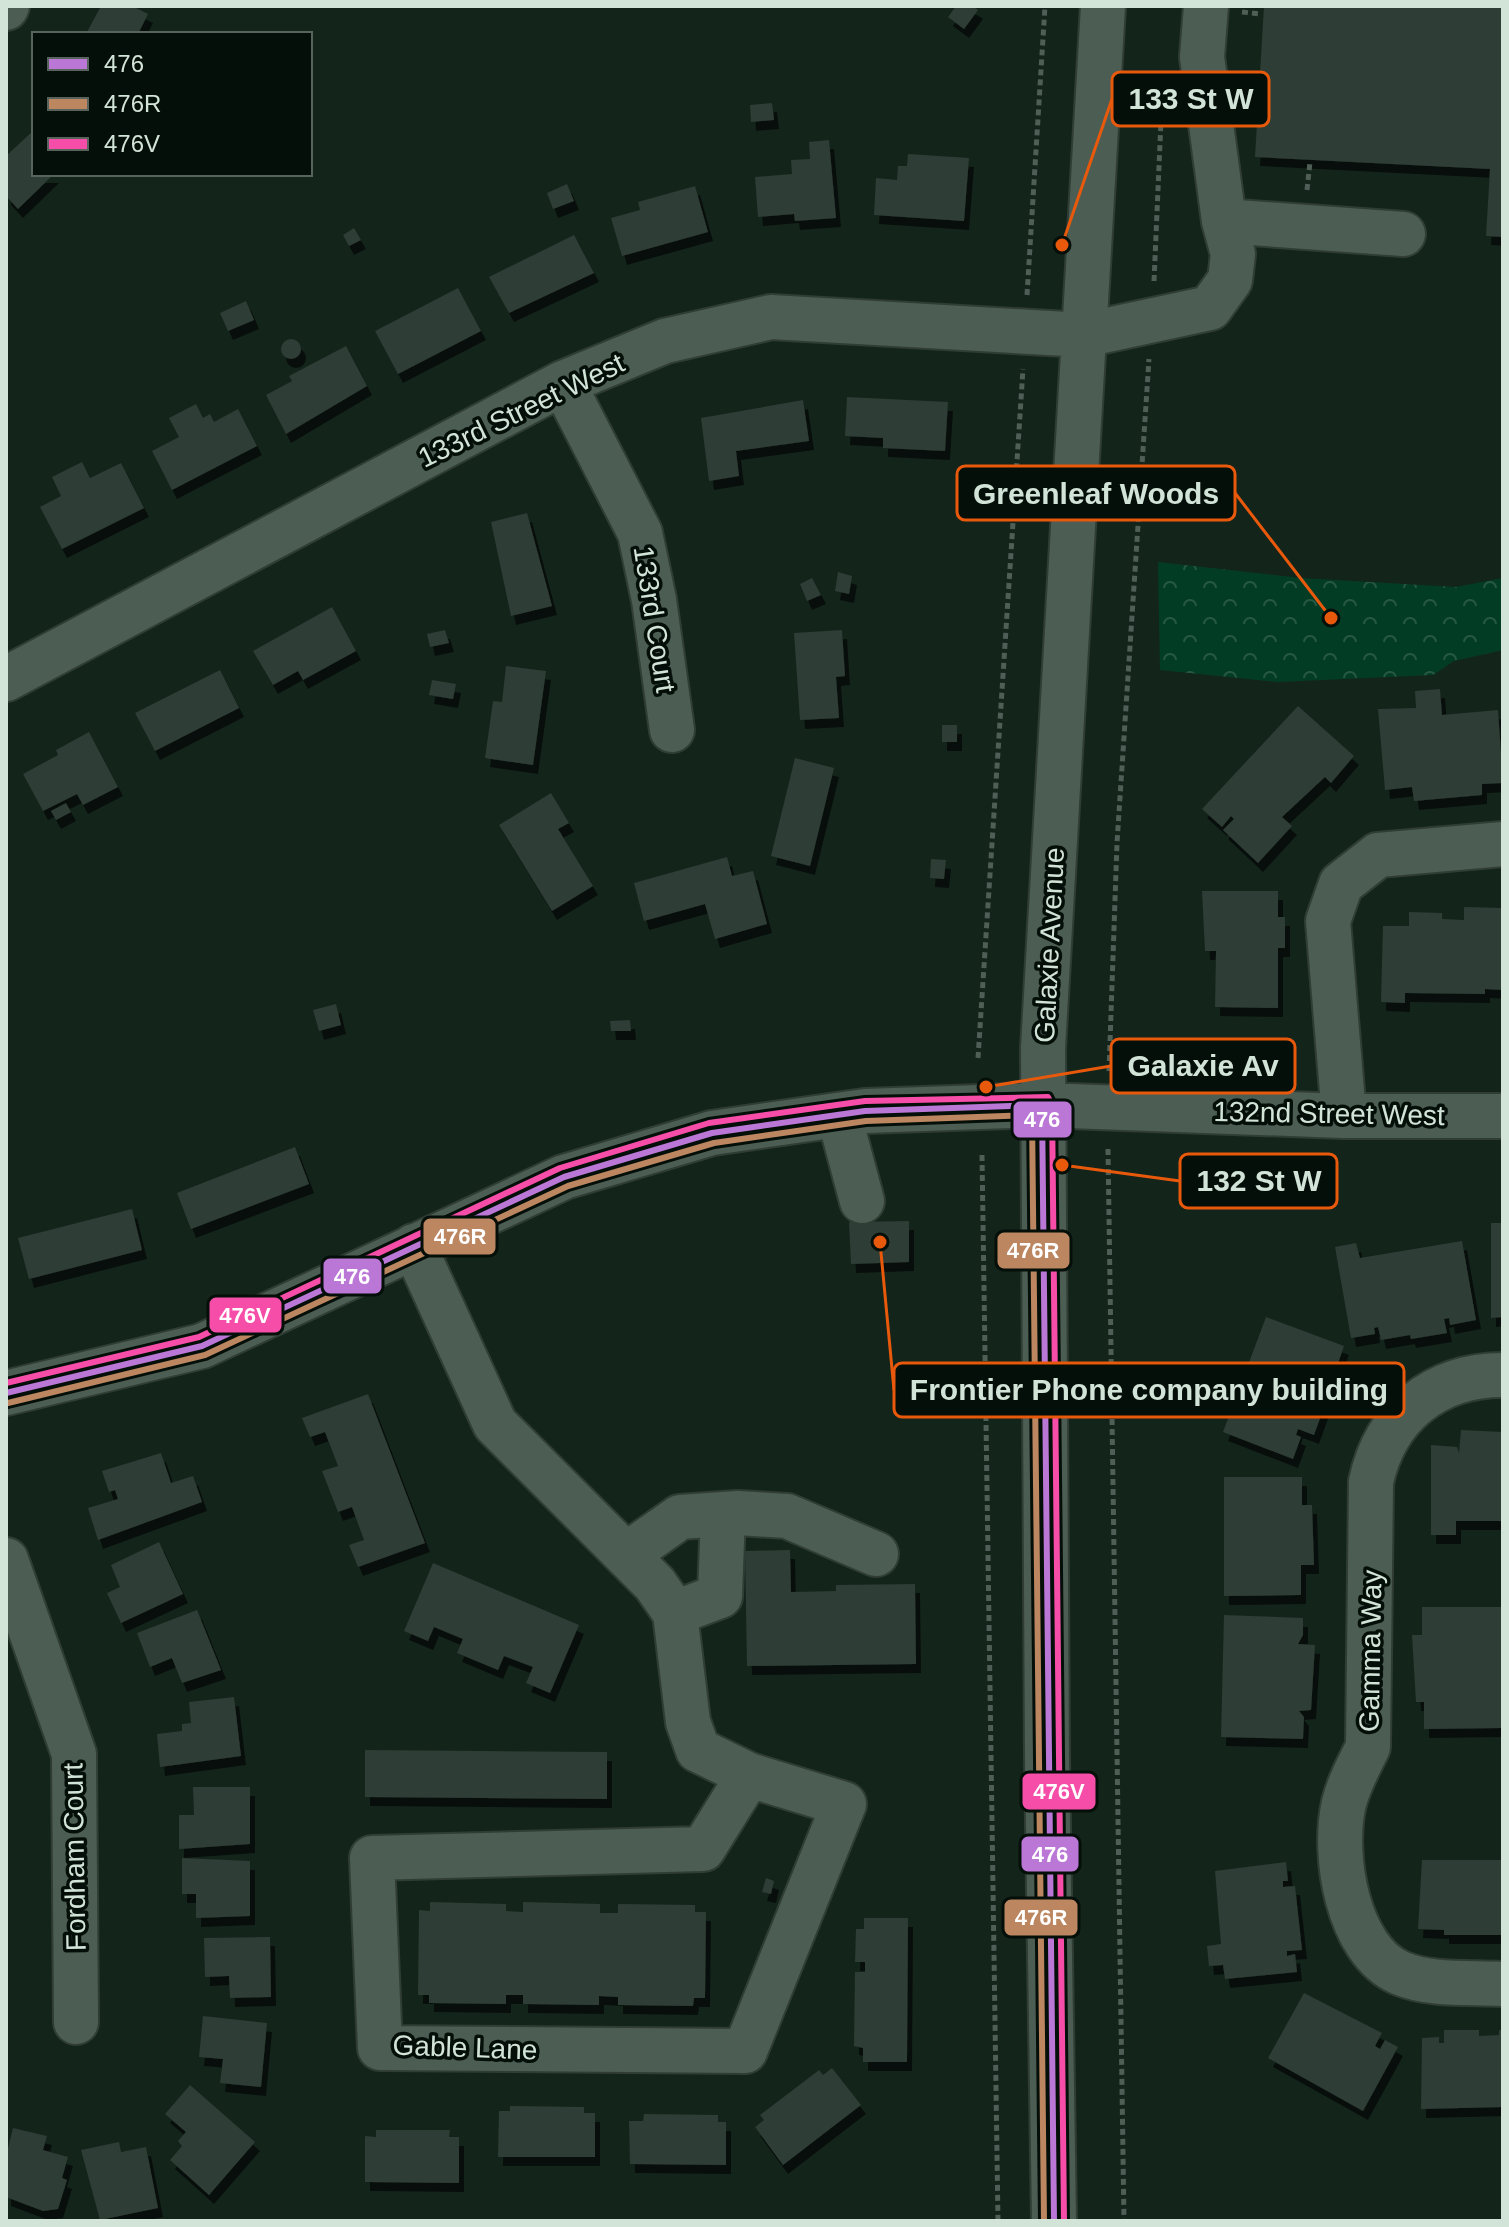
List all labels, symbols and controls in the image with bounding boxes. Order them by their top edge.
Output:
legend [32,32,312,176]
text: 476 [104,50,144,77]
callout: 133 St W [1112,72,1269,126]
text: 133 St W [1128,82,1254,115]
text: 476R [104,90,161,117]
text: 476V [104,130,160,157]
street label: 133rd Street West [413,347,629,474]
callout: Greenleaf Woods [957,466,1235,520]
text: Greenleaf Woods [973,477,1219,510]
street label: 133rd Court [628,544,681,695]
street label: Galaxie Avenue [1029,847,1070,1044]
callout: Galaxie Av [1111,1039,1295,1093]
text: Galaxie Av [1127,1049,1279,1082]
street label: 132nd Street West [1213,1096,1445,1131]
line badge: 476 [1012,1100,1073,1139]
text: 476 [1024,1107,1060,1132]
callout: 132 St W [1180,1154,1337,1208]
text: 132 St W [1196,1164,1322,1197]
line badge: 476R [422,1217,497,1256]
text: 476R [434,1224,486,1249]
line badge: 476R [996,1231,1071,1270]
text: 476R [1007,1238,1059,1263]
line badge: 476 [322,1257,383,1295]
text: 476 [334,1264,370,1289]
line badge: 476V [208,1296,283,1334]
text: 476V [219,1303,271,1328]
callout: Frontier Phone company building [894,1363,1404,1417]
text: Frontier Phone company building [910,1373,1388,1406]
street label: Gamma Way [1354,1570,1387,1732]
street label: Fordham Court [57,1762,92,1951]
line badge: 476V [1021,1772,1097,1811]
text: 476V [1033,1779,1085,1804]
line badge: 476 [1020,1835,1080,1873]
text: 476 [1032,1842,1068,1867]
line badge: 476R [1003,1898,1079,1937]
text: 476R [1015,1905,1067,1930]
street label: Gable Lane [392,2029,538,2066]

